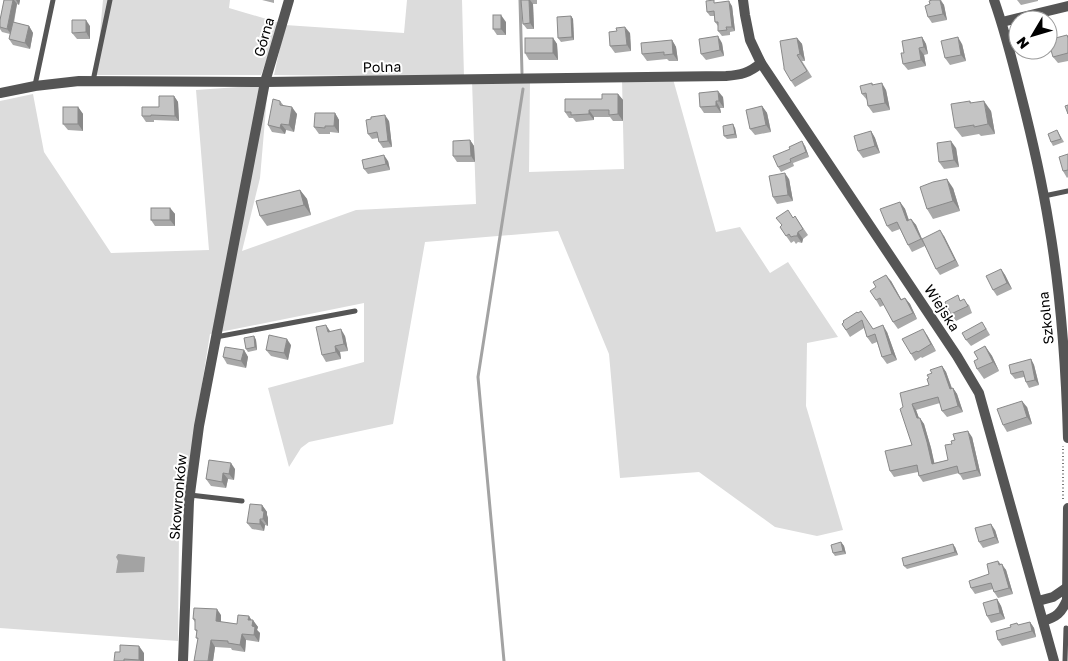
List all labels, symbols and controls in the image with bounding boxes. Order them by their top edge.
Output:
north arrow [1008,10,1058,60]
street label: Górna [250,15,277,59]
text: N [1012,34,1032,53]
street label: Polna [363,58,401,75]
street label: Wiejska [921,281,964,334]
street label: Szkolna [1034,291,1057,345]
street label: Skowronków [165,454,190,540]

